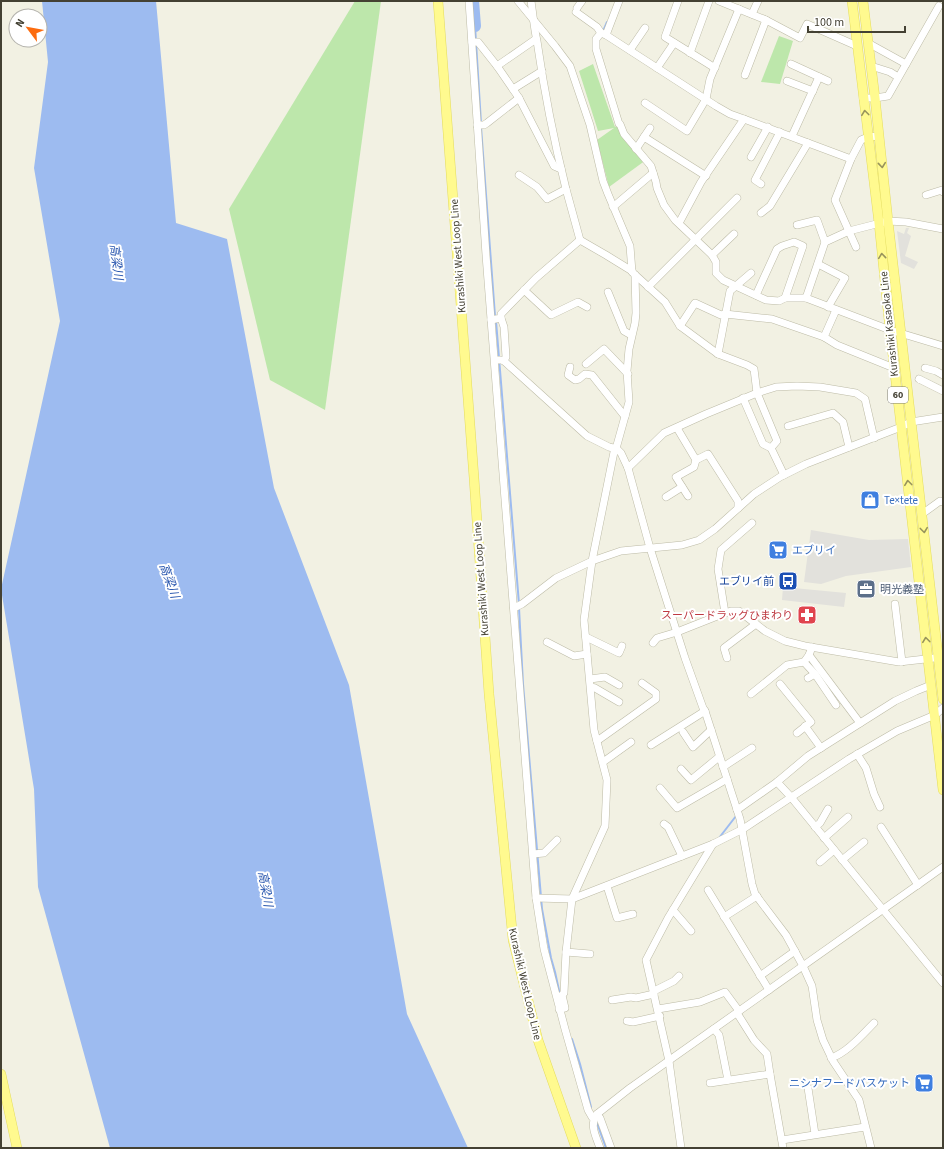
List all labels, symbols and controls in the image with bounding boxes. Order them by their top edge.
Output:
north arrow [8,8,48,48]
scale bar [808,8,905,34]
text: 100 m [814,14,844,31]
text: N [12,16,28,30]
one-way arrow [861,110,870,116]
one-way arrow [877,162,886,168]
street label: Kurashiki West Loop Line [446,198,469,314]
water label: 高梁川 [105,243,127,283]
one-way arrow [878,253,887,259]
street label: Kurashiki Kasaoka Line [876,270,902,377]
road number: 60 [888,387,908,403]
one-way arrow [904,480,913,486]
shop icon: Te×tete [859,489,881,511]
place label: Te×tete [884,493,919,508]
street label: Kurashiki West Loop Line [469,521,492,637]
one-way arrow [919,527,928,534]
supermarket icon: エブリイ [767,539,789,561]
place label: エブリイ [792,543,836,558]
water label: 高梁川 [155,561,184,603]
bus stop icon: エブリイ前 [777,570,799,592]
place label: エブリイ前 [719,574,774,589]
office icon: 明光義塾 [855,578,877,600]
place label: 明光義塾 [880,582,924,597]
pharmacy icon: スーパードラッグひまわり [796,604,818,626]
place label: スーパードラッグひまわり [661,608,793,623]
one-way arrow [922,637,931,643]
water label: 高梁川 [254,870,277,910]
street label: Kurashiki West Loop Line [505,927,545,1042]
supermarket icon: ニシナフードバスケット [913,1072,935,1094]
place label: ニシナフードバスケット [789,1076,910,1091]

